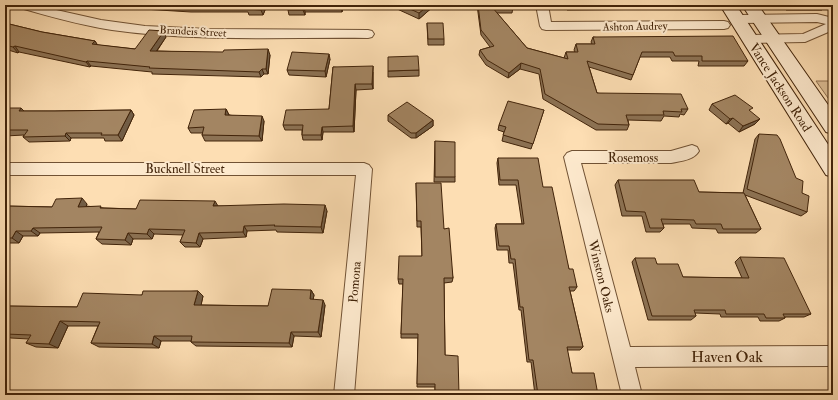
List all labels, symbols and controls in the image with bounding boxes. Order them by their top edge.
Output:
street label: Ashton Audrey [602,19,668,35]
street label: Brandeis Street [159,23,227,40]
street label: Vance Jackson Road [746,40,815,135]
street label: Rosemoss [608,150,659,166]
street label: Bucknell Street [145,161,225,177]
street label: Winston Oaks [584,237,618,315]
street label: Pomona [345,260,365,304]
street label: Haven Oak [691,347,763,367]

